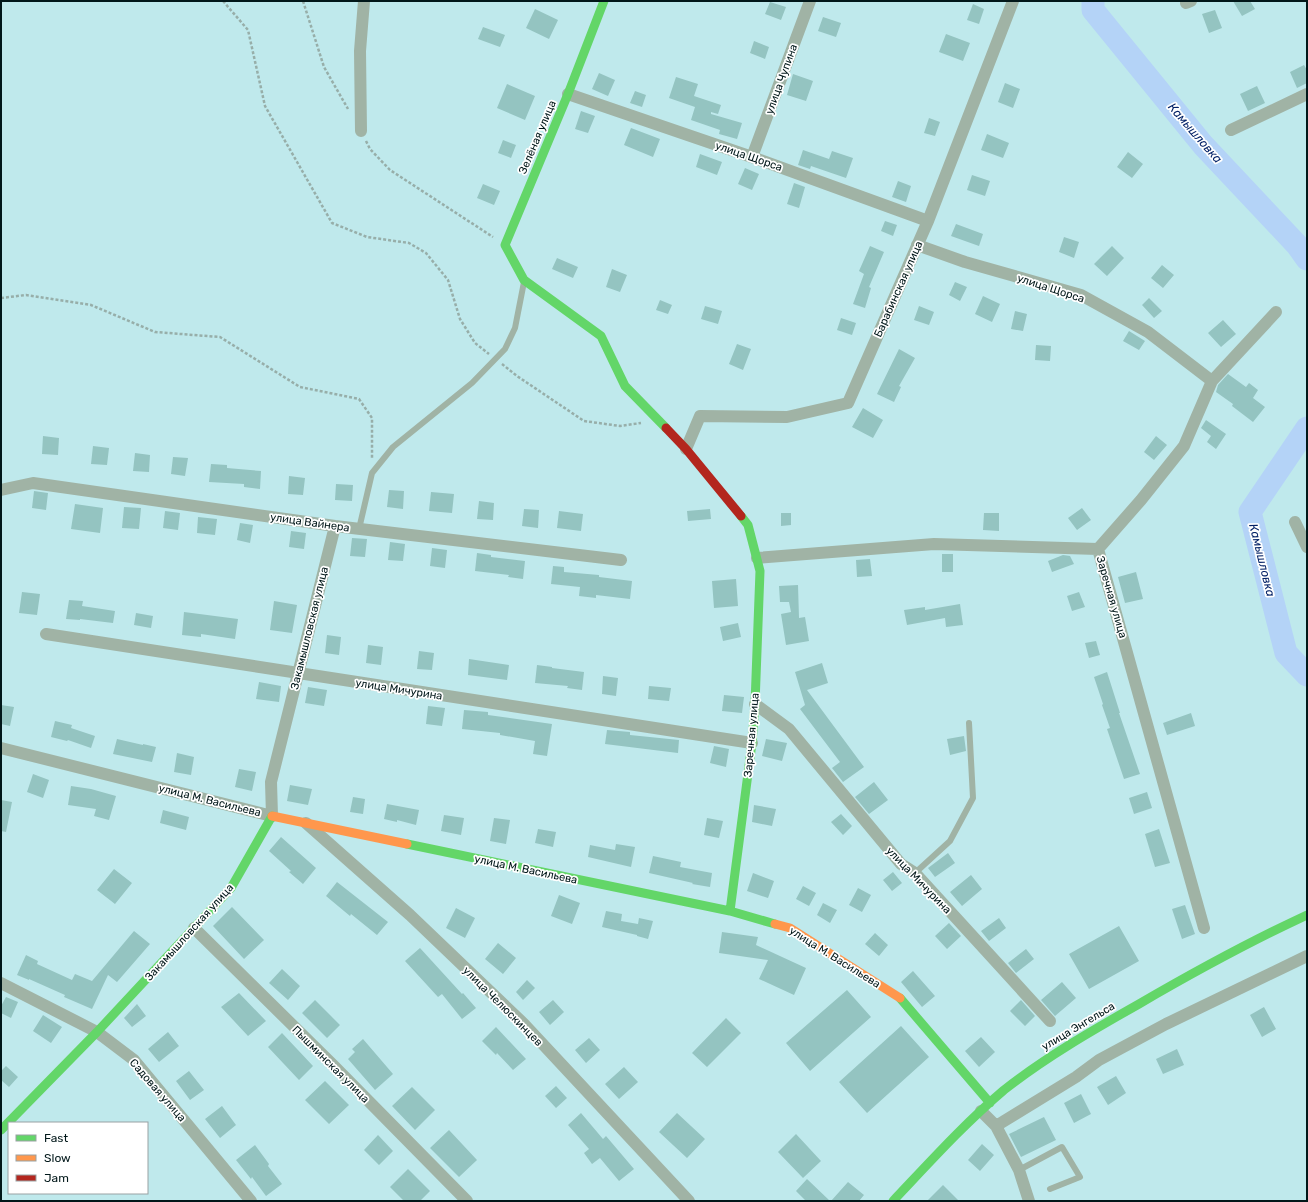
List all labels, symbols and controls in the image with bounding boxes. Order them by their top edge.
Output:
street label: улица Чупина [763,42,800,116]
street label: Зелёная улица [516,98,559,176]
water label: Камышловка [1165,100,1225,166]
street label: улица Щорса [714,139,784,174]
street label: Барабинская улица [871,239,926,339]
street label: улица Щорса [1016,271,1086,305]
street label: улица Вайнера [269,510,350,534]
water label: Камышловка [1246,522,1278,598]
street label: Заречная улица [1094,555,1129,640]
street label: Закамышловская улица [288,565,331,691]
street label: улица Мичурина [355,676,443,703]
street label: Заречная улица [741,692,762,778]
street label: улица М. Васильева [157,781,262,819]
street label: улица Мичурина [883,844,954,916]
street label: улица М. Васильева [473,852,579,887]
street label: Закамышловская улица [142,881,236,984]
street label: улица М. Васильева [787,924,883,991]
street label: улица Челюскинцев [460,964,545,1049]
street label: улица Энгельса [1039,1000,1117,1053]
street label: Пышминская улица [289,1023,372,1106]
street label: Садовая улица [127,1056,188,1124]
legend [8,1122,148,1194]
text: Fast [44,1131,68,1145]
text: Slow [44,1151,71,1165]
text: Jam [44,1171,69,1185]

